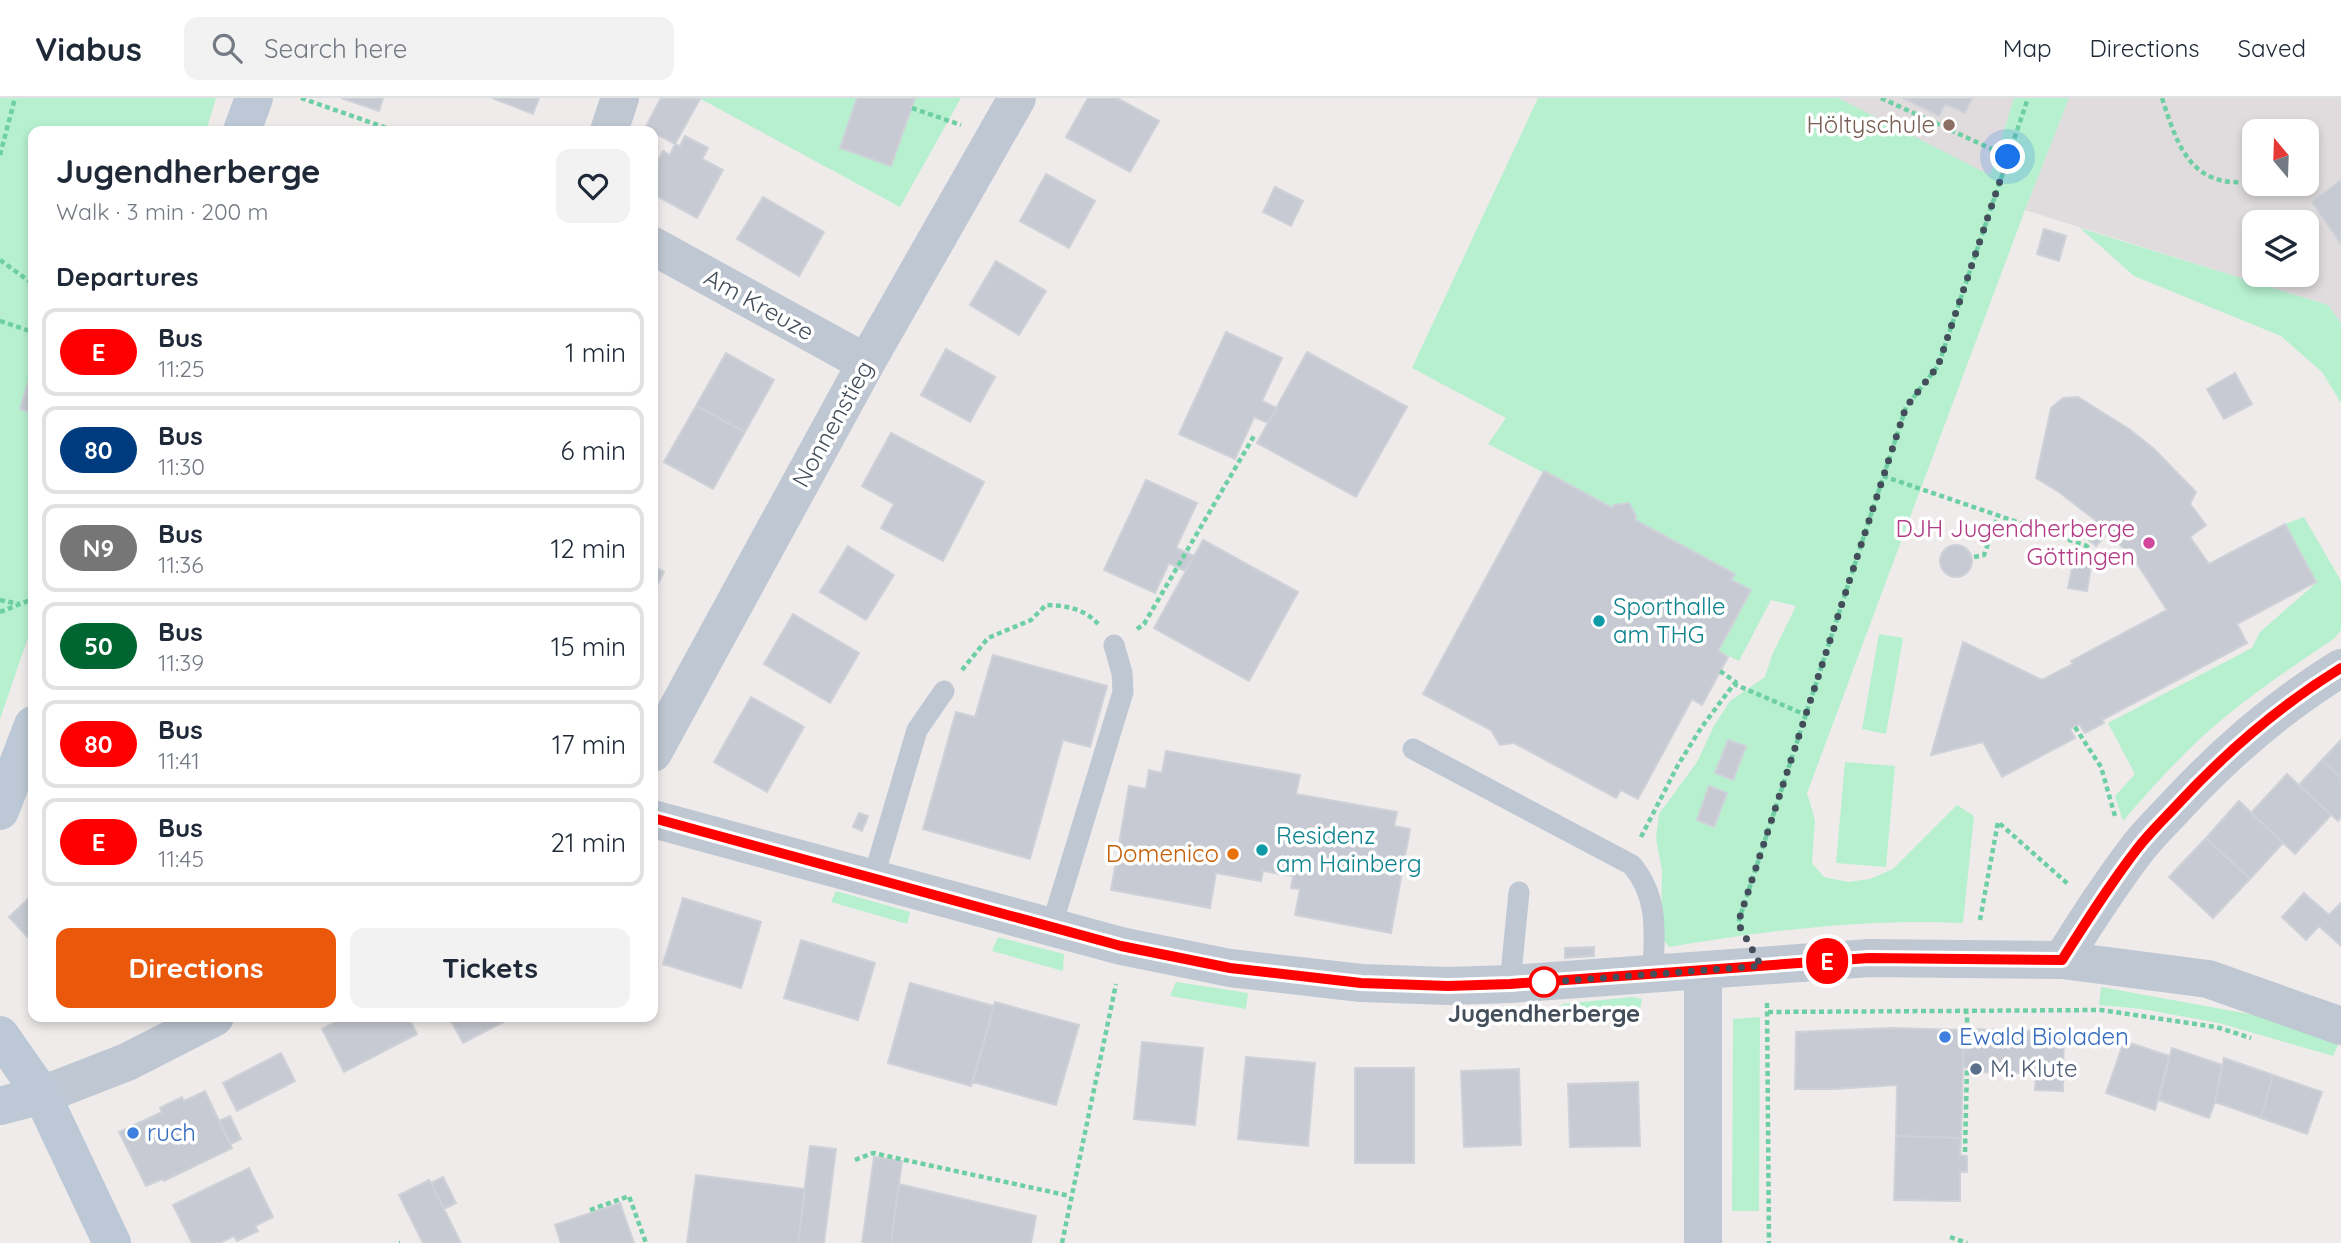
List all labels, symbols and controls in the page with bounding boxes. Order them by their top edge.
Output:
search box [184,17,674,80]
text: Viabus [35,28,142,69]
icon: search [208,29,246,67]
text: Search here [264,32,407,65]
text: Map [2003,33,2052,63]
text: Directions [2090,33,2200,63]
text: Saved [2238,33,2306,63]
place label: Höltyschule [1806,109,1935,139]
marker: Höltyschule [1941,117,1957,133]
north arrow [2242,119,2319,196]
map controls [2242,119,2319,287]
your location [1990,139,2025,174]
button: heart [556,149,630,223]
text: Jugendherberge [56,150,321,191]
text: Walk · 3 min · 200 m [56,197,269,226]
button: layers [2242,210,2319,287]
text: Departures [56,260,199,293]
street label: Am Kreuze [699,262,820,347]
text: Bus [158,321,203,354]
text: 1 min [565,336,626,369]
text: E [92,337,105,367]
text: 11:25 [158,354,205,383]
street label: Nonnenstieg [785,355,879,492]
text: Bus [158,419,203,452]
text: 6 min [561,434,626,467]
text: 80 [85,435,112,465]
text: 11:30 [158,452,205,481]
place label: DJH Jugendherberge Göttingen [1895,513,2135,571]
text: Bus [158,517,203,550]
text: 12 min [551,532,626,565]
text: N9 [83,533,114,563]
marker: DJH Jugendherberge Göttingen [2141,535,2157,551]
text: 11:36 [158,550,204,579]
place label: Sporthalle am THG [1613,591,1725,649]
marker: Sporthalle am THG [1591,613,1607,629]
text: Bus [158,615,203,648]
text: 15 min [551,630,626,663]
text: 50 [84,631,113,661]
text: 11:39 [158,648,204,677]
text: Bus [158,713,203,746]
text: 17 min [552,728,626,761]
text: 80 [85,729,112,759]
text: 11:41 [158,746,200,775]
text: Bus [158,811,203,844]
place label: Residenz am Hainberg [1276,820,1422,878]
text: 21 min [551,826,626,859]
text: E [92,827,105,857]
place label: Domenico [1106,838,1219,868]
marker: Residenz am Hainberg [1254,842,1270,858]
text: 11:45 [158,844,204,873]
marker: Domenico [1225,846,1241,862]
button: Directions [56,928,336,1008]
button: Tickets [350,928,630,1008]
line badge: E [1804,938,1850,984]
text: E [1820,946,1834,976]
marker: Jugendherberge [1529,967,1559,997]
place label: Jugendherberge [1448,998,1640,1028]
place label: Ewald Bioladen [1959,1021,2129,1051]
marker: Ewald Bioladen [1937,1029,1953,1045]
place label: M. Klute [1990,1053,2078,1083]
marker: M. Klute [1968,1061,1984,1077]
place label: ruch [147,1117,196,1147]
marker: ruch [125,1125,141,1141]

